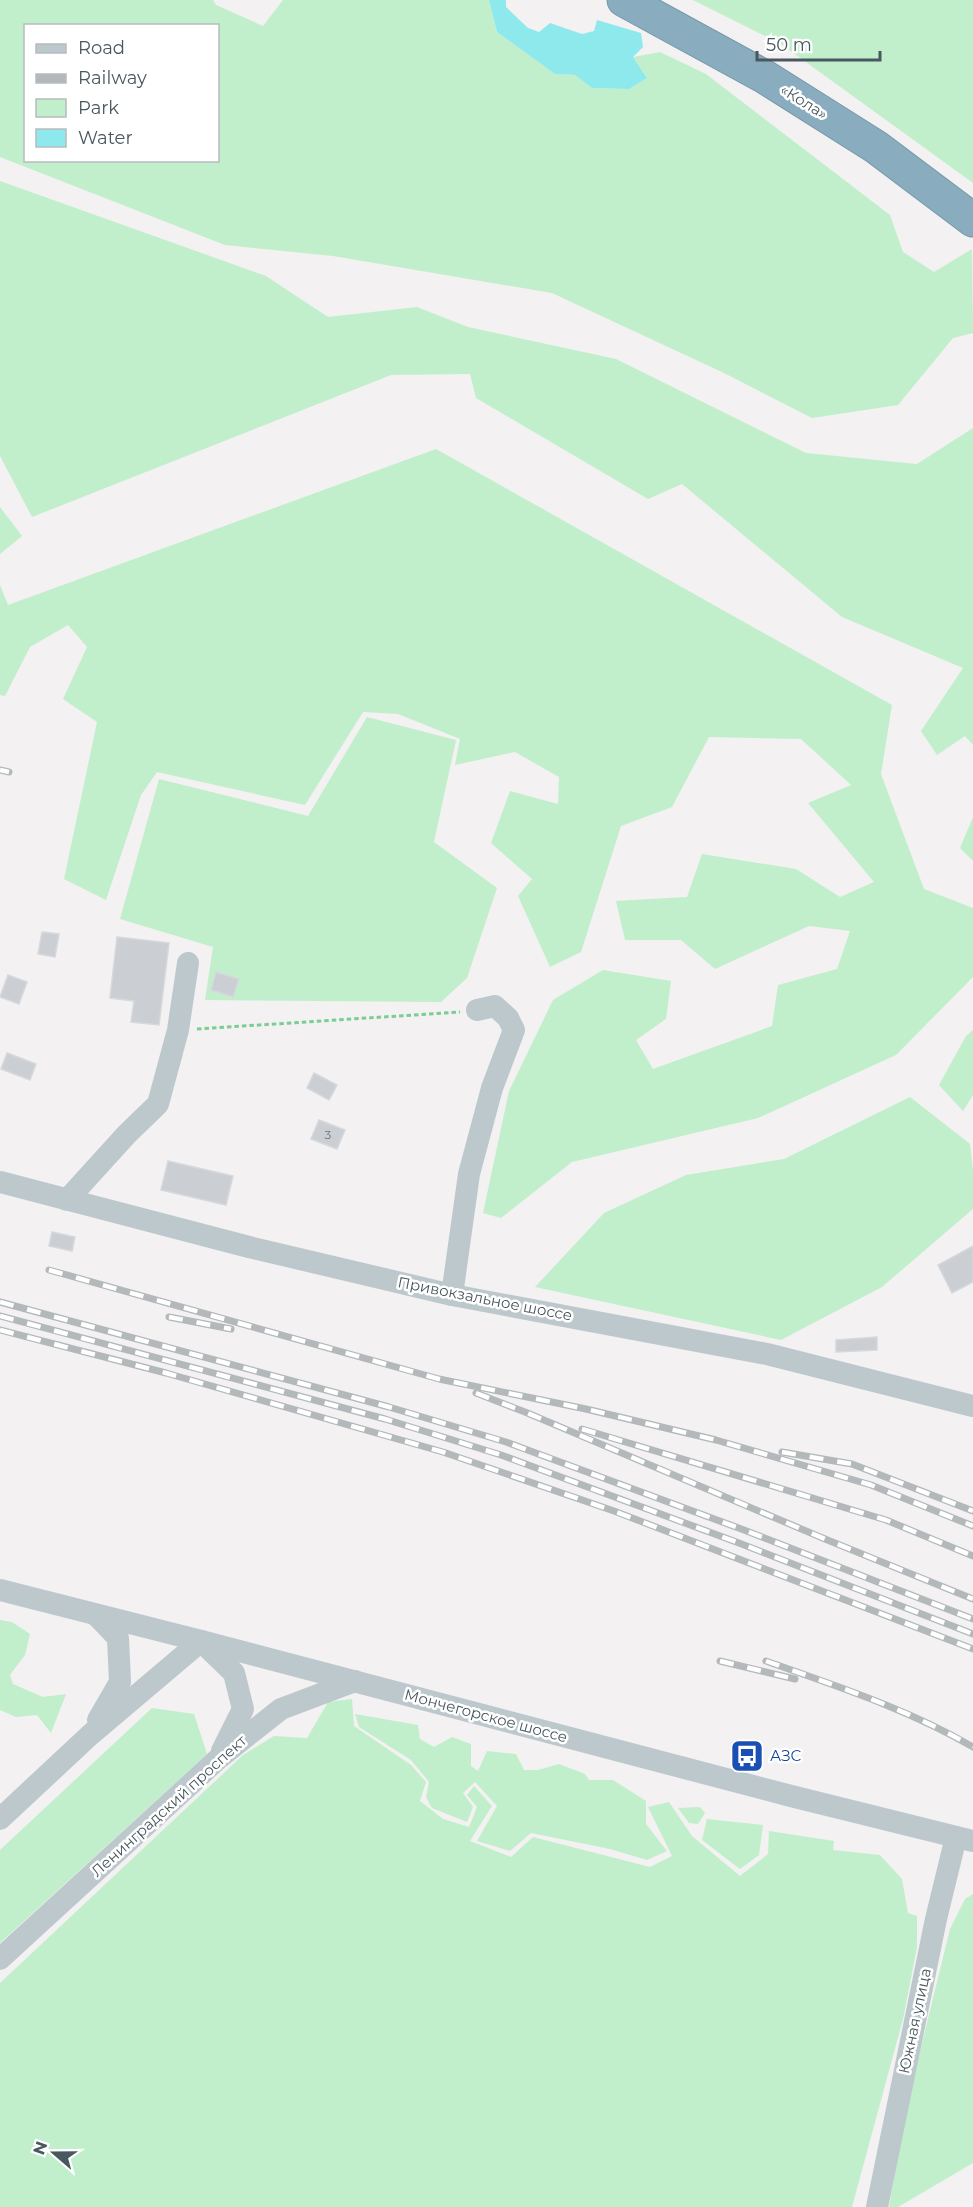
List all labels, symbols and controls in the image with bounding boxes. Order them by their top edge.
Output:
legend [24,24,219,162]
scale bar [757,24,880,62]
text: 50 m [766,34,812,56]
text: Road [78,37,125,59]
text: Railway [78,67,147,89]
street label: «Кола» [777,80,831,123]
text: Park [78,97,119,119]
text: Water [78,127,133,149]
house number: 3 [325,1127,332,1142]
street label: Привокзальное шоссе [396,1272,574,1325]
street label: Мончегорское шоссе [403,1685,570,1746]
street label: Ленинградский проспект [87,1730,251,1880]
bus stop icon: АЗС [729,1738,765,1774]
place label: АЗС [770,1746,801,1765]
street label: Южная улица [894,1966,935,2075]
north arrow [24,2123,84,2183]
text: N [29,2139,52,2157]

